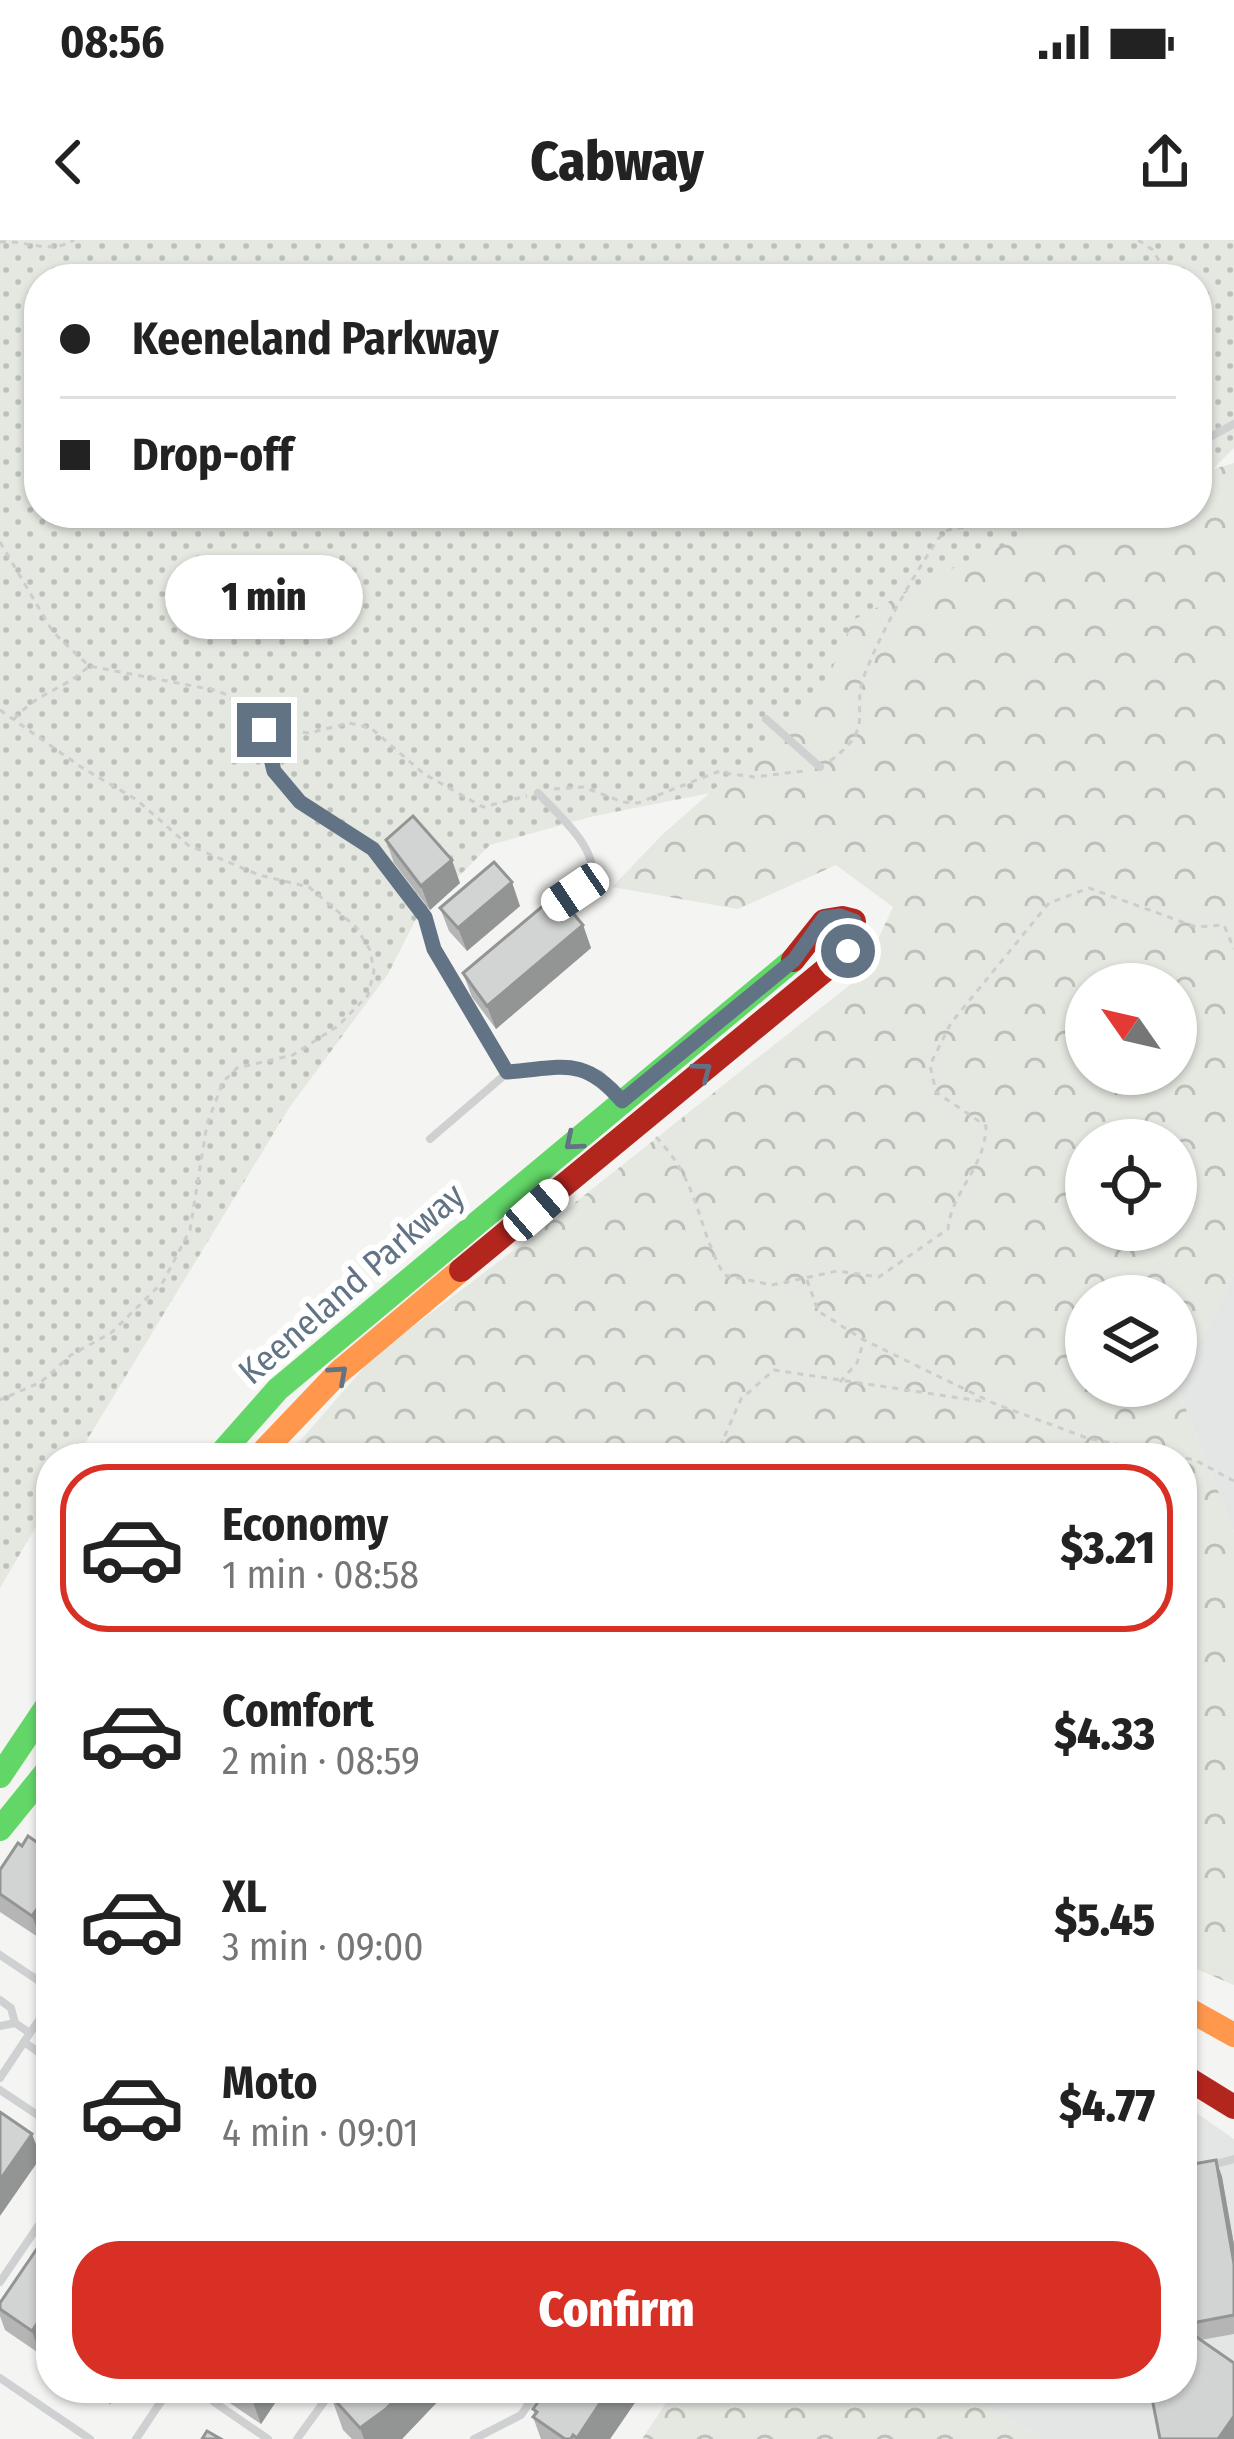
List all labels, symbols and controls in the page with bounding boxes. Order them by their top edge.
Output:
text: 08:56 [60,15,165,69]
icon: back [36,129,102,195]
icon: share [1132,129,1198,195]
text: Cabway [530,130,704,194]
text: Keeneland Parkway [132,312,499,366]
text: Drop-off [132,428,293,482]
callout: 1 min [165,556,363,640]
text: 1 min [222,574,306,620]
route end [237,703,291,757]
car [535,857,615,927]
route start [821,924,875,978]
north arrow [1065,963,1197,1095]
map controls [1065,963,1197,1407]
one-way arrow [690,1064,711,1086]
button: locate [1065,1119,1197,1251]
one-way arrow [565,1128,587,1150]
car [497,1173,575,1247]
street label: Keeneland Parkway [230,1174,474,1394]
button: layers [1065,1275,1197,1407]
one-way arrow [325,1367,346,1388]
icon: car [78,1494,186,1602]
text: Economy [222,1498,388,1552]
text: $3.21 [1060,1521,1155,1575]
text: 1 min · 08:58 [222,1552,419,1598]
icon: car [78,1680,186,1788]
text: Comfort [222,1684,374,1738]
text: $4.33 [1054,1707,1155,1761]
text: 2 min · 08:59 [222,1738,420,1784]
icon: car [78,1866,186,1974]
text: XL [222,1870,267,1924]
text: $5.45 [1055,1893,1155,1947]
text: 3 min · 09:00 [222,1924,424,1970]
icon: car [78,2052,186,2160]
text: Moto [222,2056,318,2110]
text: $4.77 [1059,2079,1155,2133]
text: 4 min · 09:01 [222,2110,419,2156]
button: Confirm [72,2241,1161,2379]

